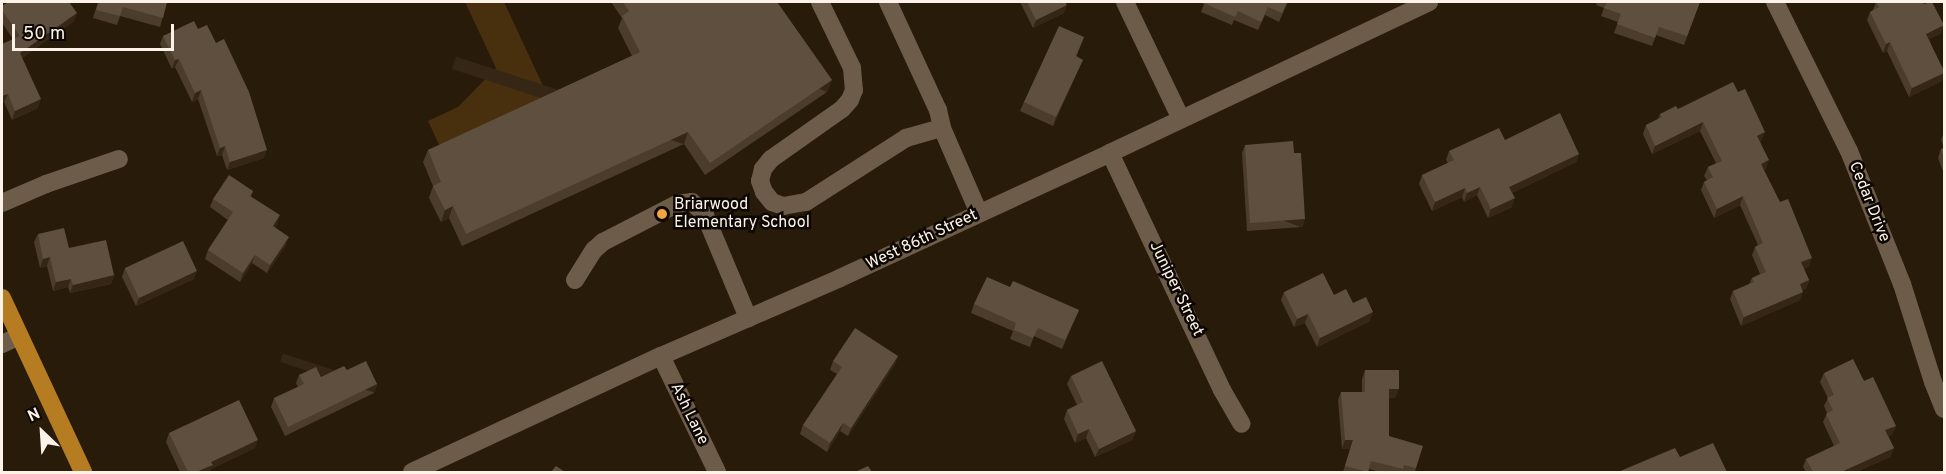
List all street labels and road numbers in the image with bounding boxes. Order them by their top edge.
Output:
street label: Cedar Drive [1844,159,1894,245]
street label: West 86th Street [863,206,981,274]
street label: Juniper Street [1145,238,1207,340]
street label: Ash Lane [666,380,712,448]

